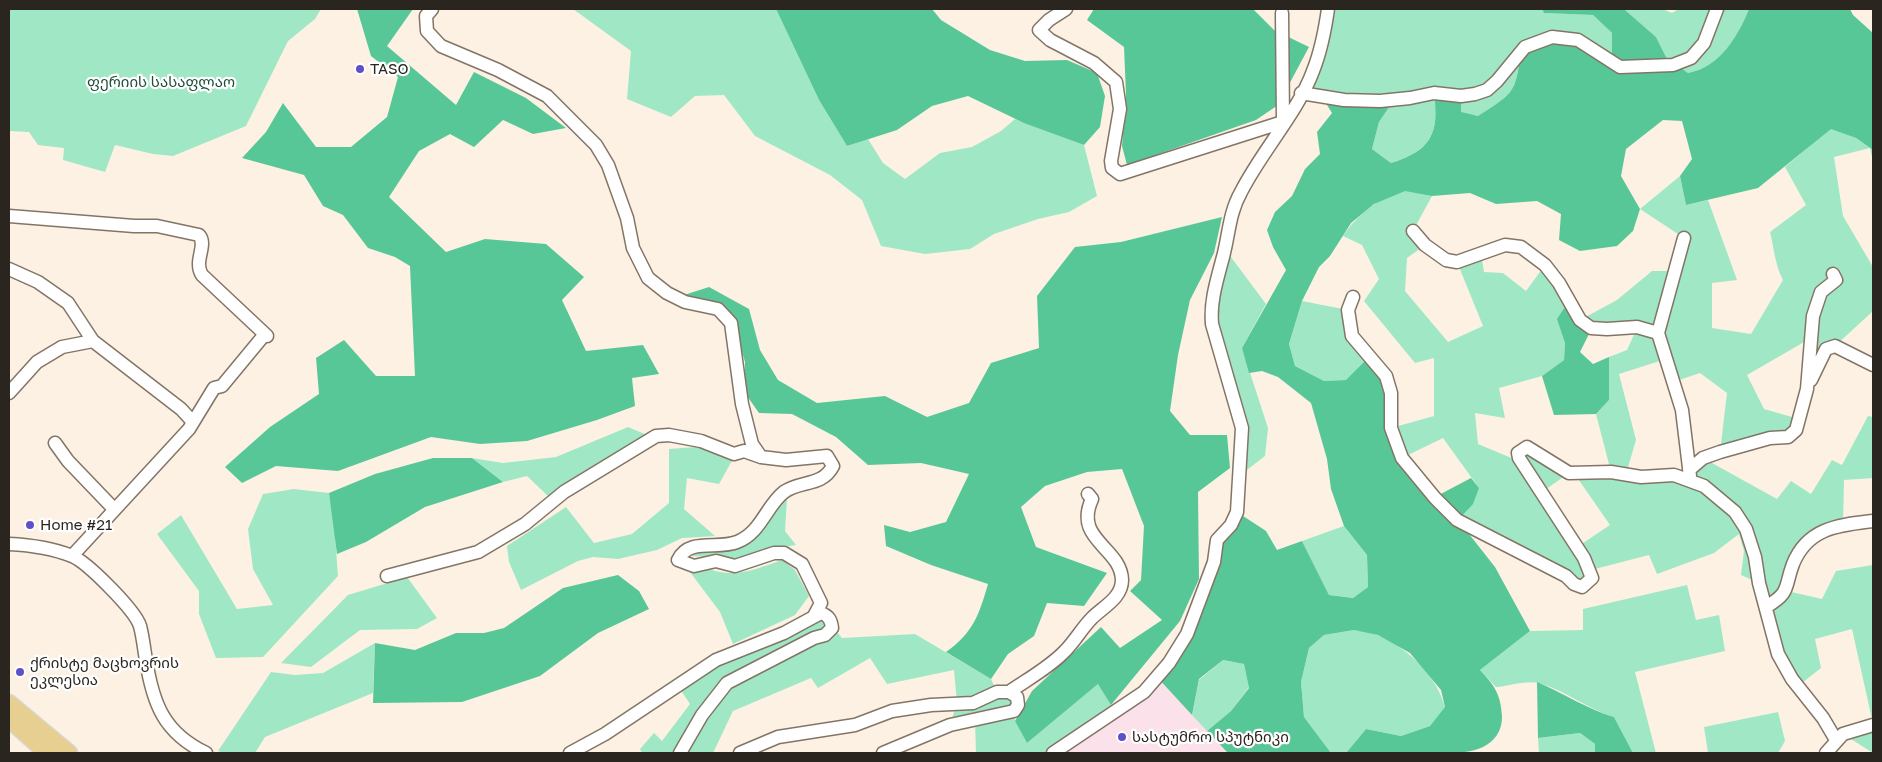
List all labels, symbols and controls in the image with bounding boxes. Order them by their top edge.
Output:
place label: TASO [370,60,409,78]
marker: TASO [354,63,366,75]
park label: ფერიის სასაფლაო [87,73,235,91]
place label: Home #21 [40,516,112,534]
marker: Home #21 [24,519,36,531]
place label: ქრისტე მაცხოვრის ეკლესია [30,654,179,689]
marker: ქრისტე მაცხოვრის ეკლესია [14,666,26,678]
place label: სასტუმრო სპუტნიკი [1132,728,1289,746]
marker: სასტუმრო სპუტნიკი [1116,731,1128,743]

